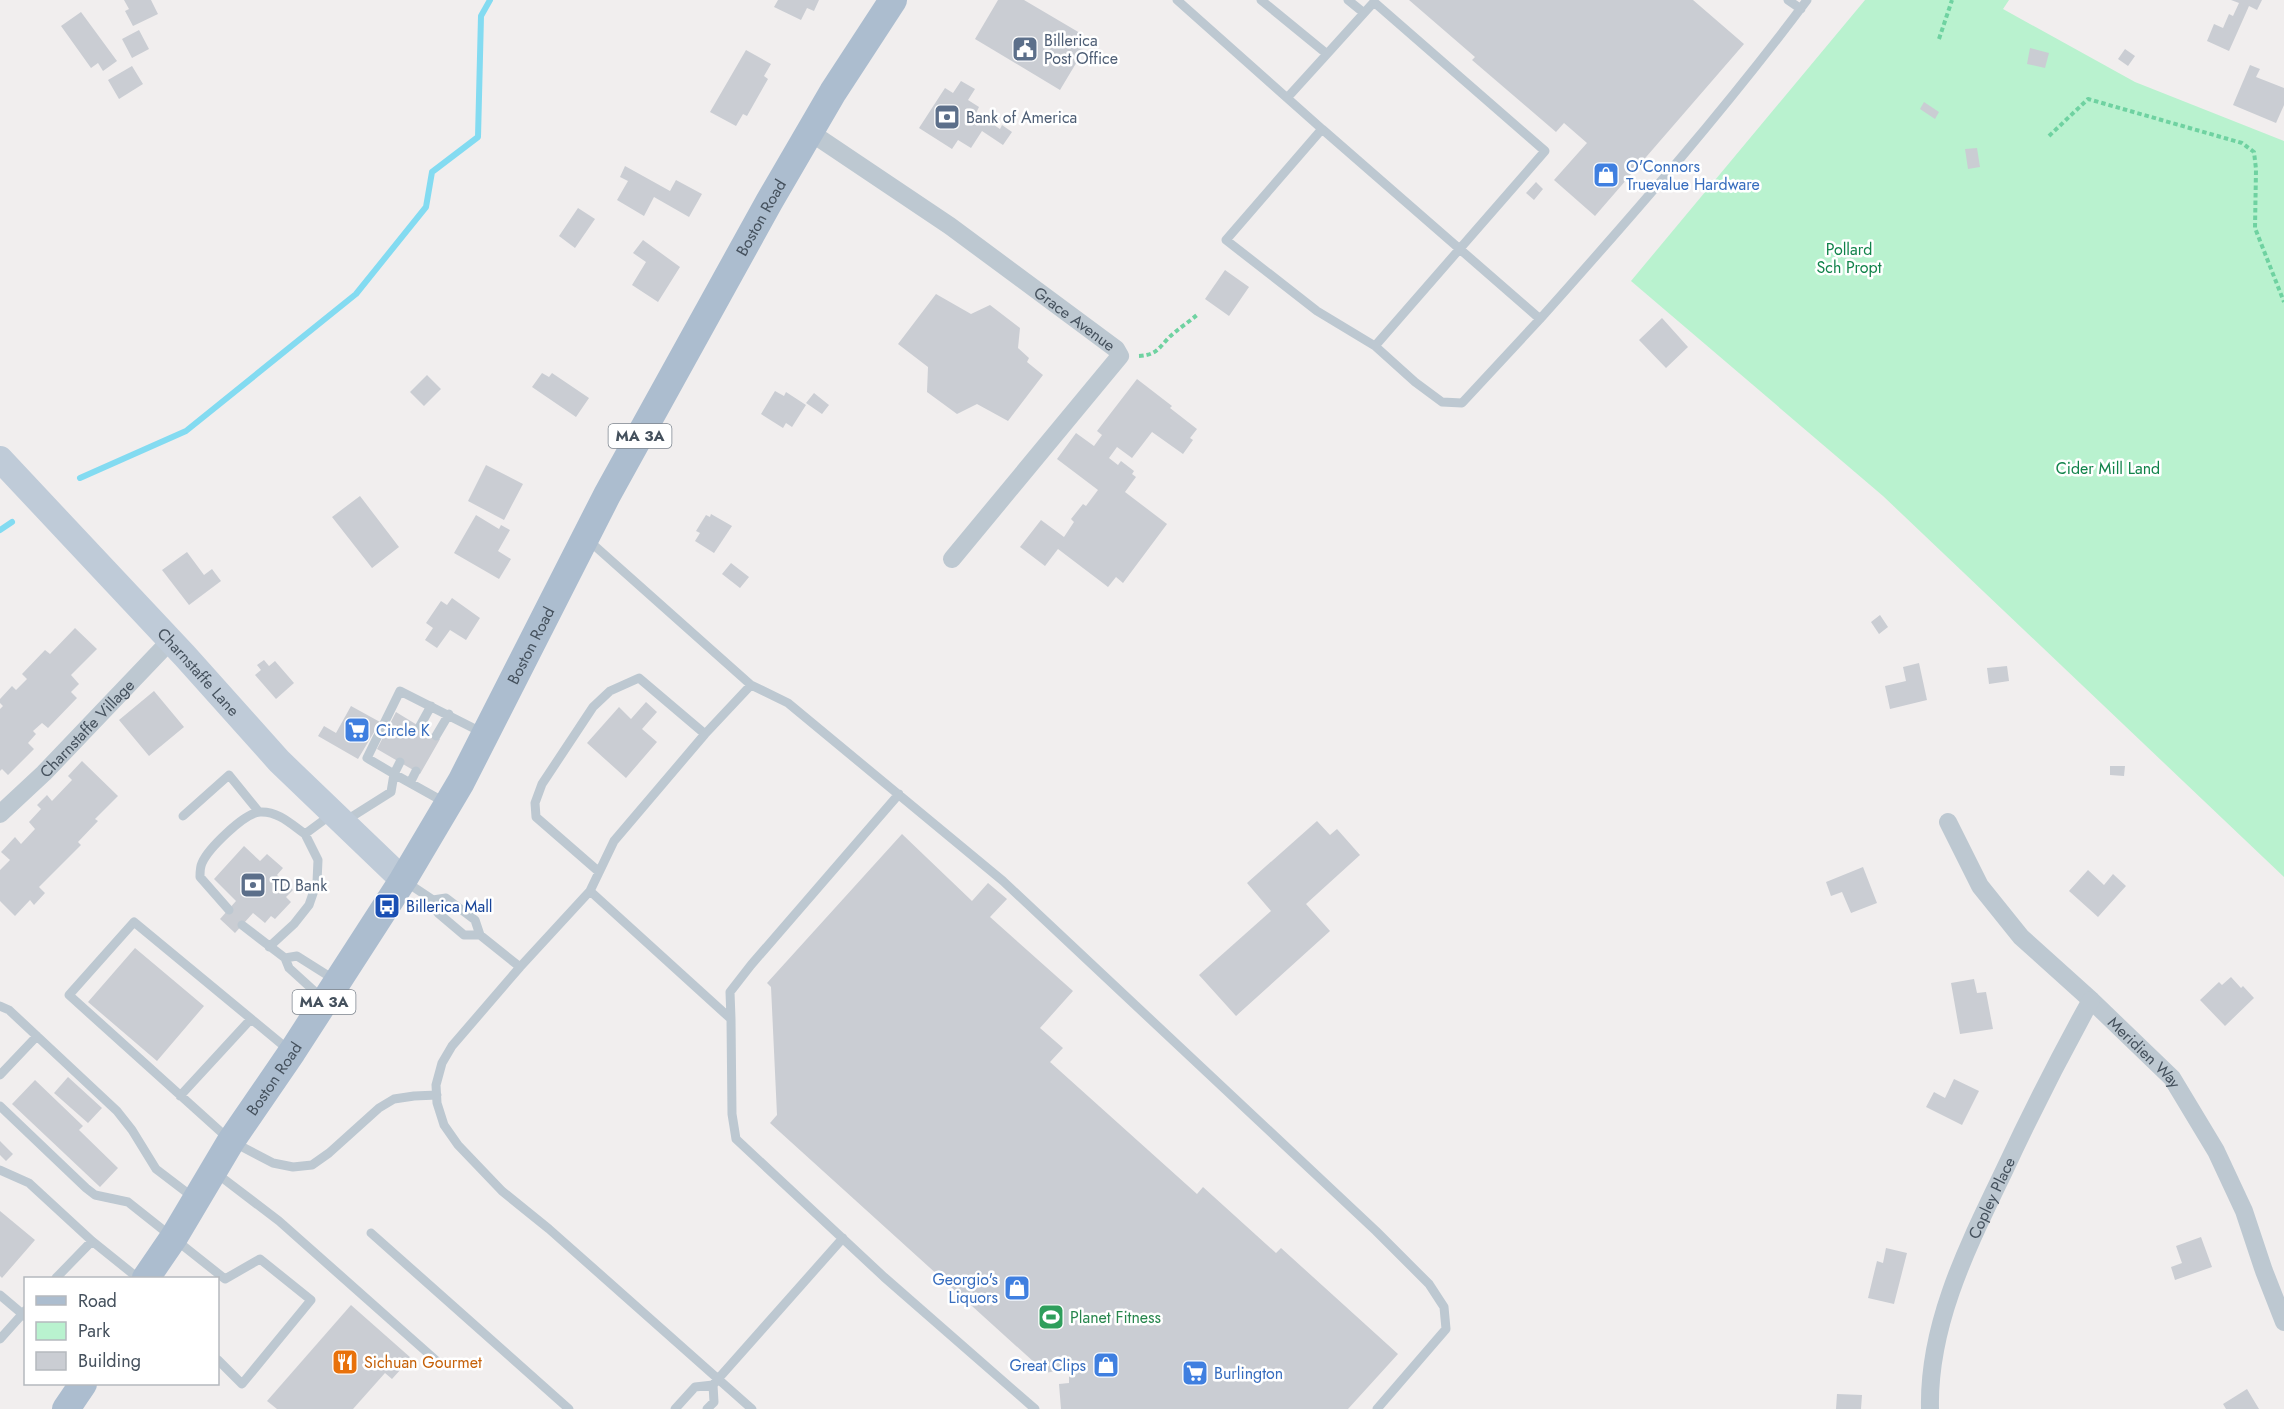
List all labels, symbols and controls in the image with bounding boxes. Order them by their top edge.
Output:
place label: Billerica Post Office [1044,29,1118,70]
public building icon: Billerica Post Office [1010,34,1040,64]
bank icon: Bank of America [932,102,962,132]
place label: Bank of America [966,106,1077,129]
place label: O'Connors Truevalue Hardware [1626,155,1760,196]
shop icon: O'Connors Truevalue Hardware [1591,160,1621,190]
street label: Boston Road [730,175,791,260]
park label: Pollard Sch Propt [1816,238,1882,279]
street label: Grace Avenue [1029,281,1120,356]
road number: MA 3A [608,424,672,448]
park label: Cider Mill Land [2056,457,2160,480]
street label: Boston Road [501,603,560,688]
street label: Charnstaffe Lane [152,622,245,721]
street label: Charnstaffe Village [34,674,139,783]
supermarket icon: Circle K [342,715,372,745]
place label: Circle K [376,719,430,742]
bank icon: TD Bank [238,870,268,900]
place label: TD Bank [272,874,328,897]
bus stop icon: Billerica Mall [372,891,402,921]
place label: Billerica Mall [406,895,493,918]
road number: MA 3A [292,990,356,1014]
street label: Meridien Way [2103,1011,2187,1093]
street label: Boston Road [240,1037,307,1120]
street label: Copley Place [1962,1153,2021,1243]
place label: Georgio's Liquors [932,1268,998,1309]
shop icon: Georgio's Liquors [1002,1273,1032,1303]
legend [24,1277,219,1385]
text: Road [78,1288,117,1314]
sports icon: Planet Fitness [1036,1302,1066,1332]
place label: Planet Fitness [1070,1306,1161,1329]
text: Park [78,1318,110,1344]
restaurant icon: Sichuan Gourmet [330,1347,360,1377]
text: Building [78,1348,141,1374]
shop icon: Great Clips [1091,1350,1121,1380]
place label: Sichuan Gourmet [364,1351,482,1374]
place label: Great Clips [1009,1354,1086,1377]
supermarket icon: Burlington [1180,1358,1210,1388]
place label: Burlington [1214,1362,1283,1385]

